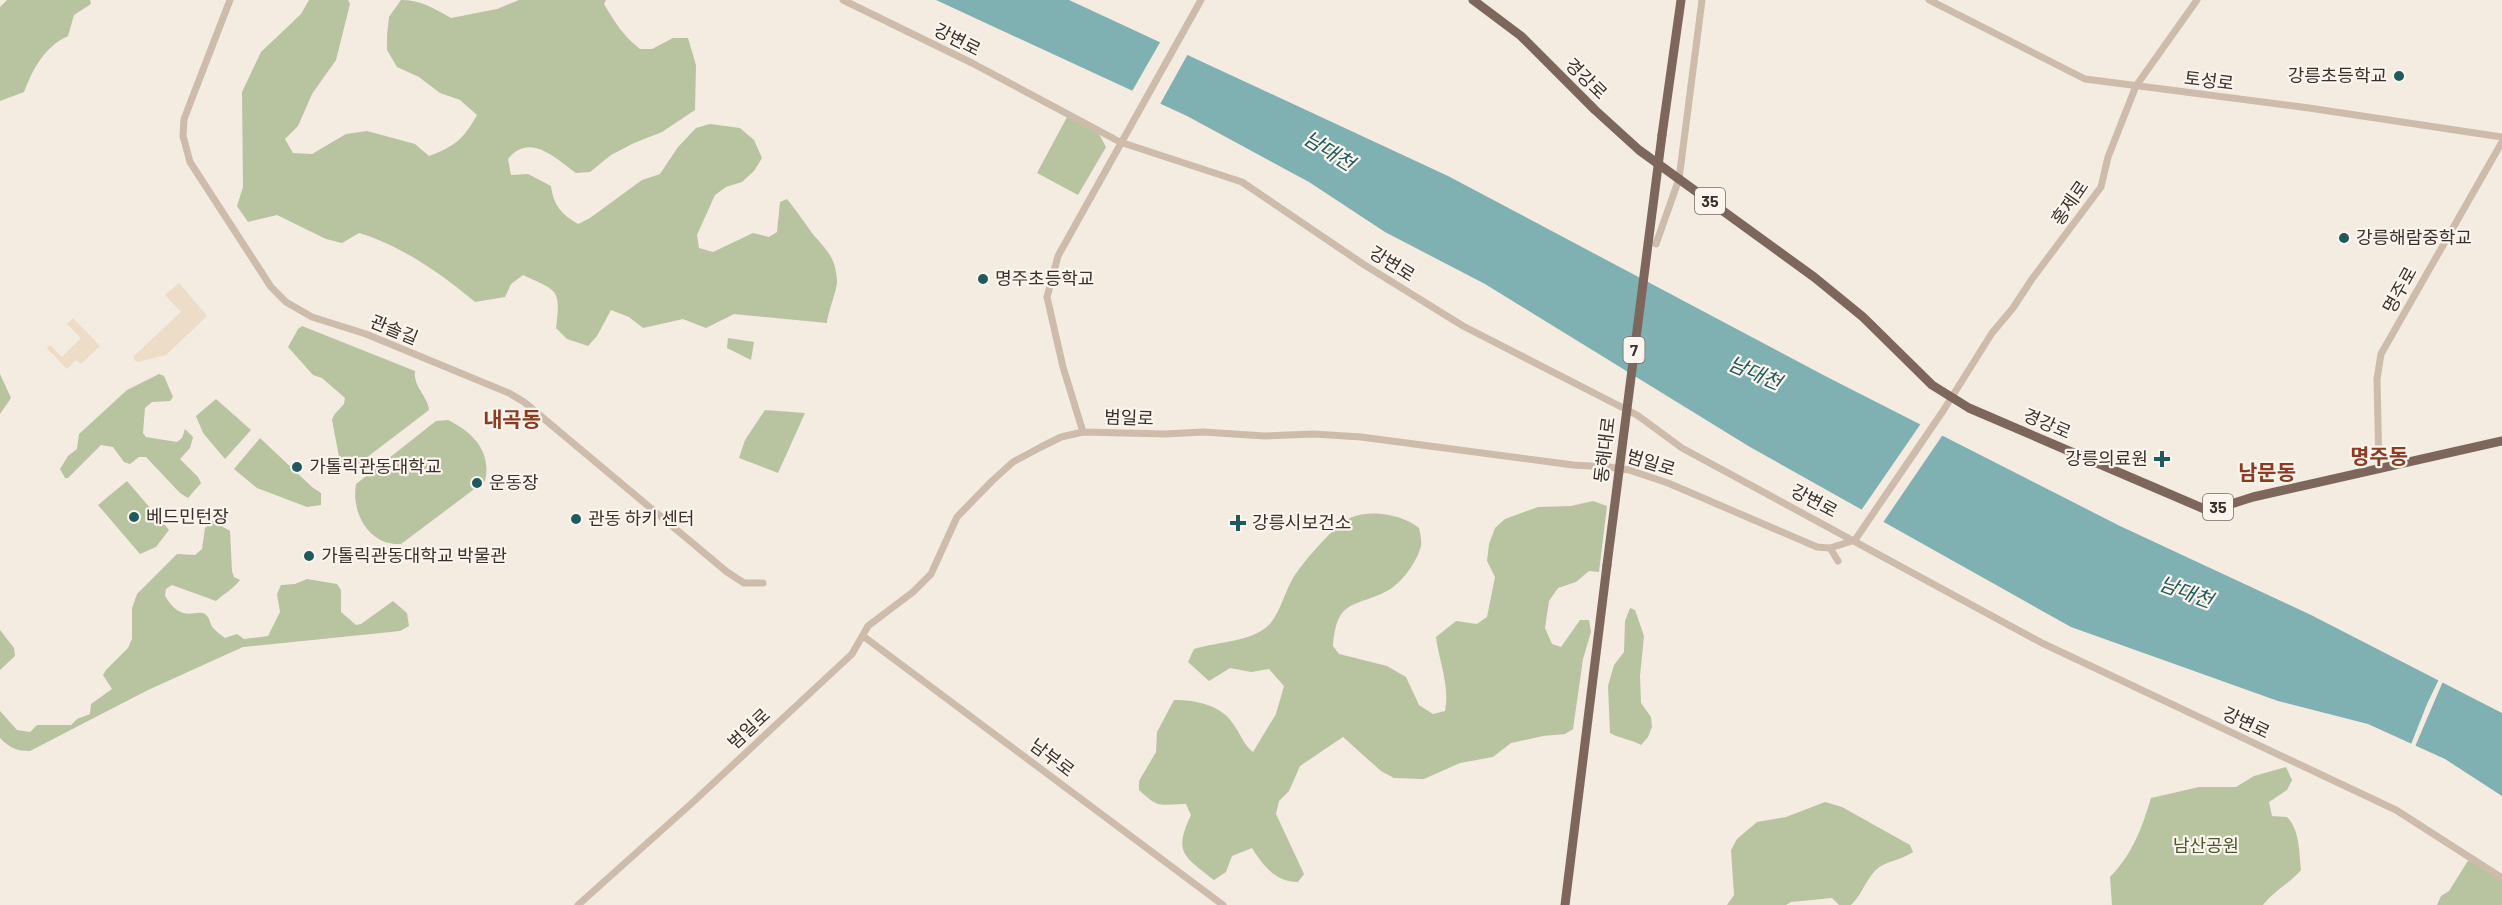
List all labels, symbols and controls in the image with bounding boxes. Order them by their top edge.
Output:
street label: 강변로 [930,18,985,60]
street label: 경강로 [1561,53,1612,103]
place label: 강릉초등학교 [2288,64,2387,86]
street label: 토성로 [2183,66,2235,94]
marker: 강릉초등학교 [2392,69,2406,83]
water label: 남대천 [1300,125,1361,176]
street label: 홍제로 [2046,176,2092,229]
road number: 35 [1695,188,1725,214]
place label: 강릉해람중학교 [2356,226,2472,248]
marker: 강릉해람중학교 [2337,231,2351,245]
street label: 강변로 [1366,241,1419,286]
street label: 명주로 [2377,262,2421,317]
place label: 명주초등학교 [995,267,1094,289]
marker: 명주초등학교 [976,272,990,286]
street label: 관솔길 [367,310,422,349]
road number: 7 [1624,337,1644,363]
water label: 남대천 [1725,350,1788,395]
street label: 경강로 [2020,403,2075,443]
street label: 범일로 [1104,405,1154,429]
district label: 내곡동 [483,406,541,431]
street label: 동해대로 [1589,416,1619,484]
district label: 명주동 [2350,443,2408,468]
street label: 범일로 [1624,444,1678,480]
place label: 강릉의료원 [2065,447,2148,469]
marker: 강릉의료원 [2153,450,2171,468]
place label: 가톨릭관동대학교 [309,455,441,477]
district label: 남문동 [2238,459,2296,484]
marker: 가톨릭관동대학교 [290,460,304,474]
place label: 운동장 [489,471,539,493]
marker: 운동장 [470,476,484,490]
street label: 강변로 [1787,479,1842,521]
road number: 35 [2203,494,2233,520]
place label: 베드민턴장 [146,505,229,527]
place label: 관동 하키 센터 [588,507,695,529]
marker: 베드민턴장 [127,510,141,524]
place label: 강릉시보건소 [1252,511,1351,533]
marker: 관동 하키 센터 [569,512,583,526]
marker: 강릉시보건소 [1229,514,1247,532]
place label: 가톨릭관동대학교 박물관 [321,544,507,566]
marker: 가톨릭관동대학교 박물관 [302,549,316,563]
water label: 남대천 [2156,570,2219,613]
street label: 강변로 [2219,702,2274,743]
street label: 범일로 [723,703,774,753]
street label: 남부로 [1026,733,1079,781]
park label: 남산공원 [2173,834,2239,856]

